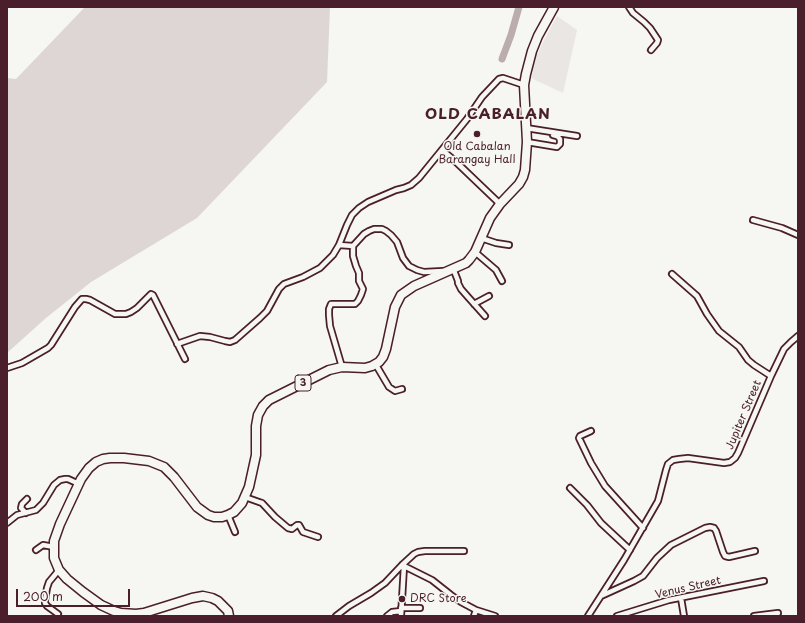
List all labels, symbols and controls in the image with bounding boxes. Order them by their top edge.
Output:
district label: OLD CABALAN [425,106,551,124]
marker: Old Cabalan Barangay Hall [472,129,482,139]
place label: Old Cabalan Barangay Hall [439,140,515,166]
road number: 3 [295,375,311,391]
street label: Jupiter Street [723,378,765,452]
street label: Venus Street [654,574,722,602]
scale bar [18,581,132,607]
text: 200 m [23,587,63,605]
place label: DRC Store [410,592,467,606]
marker: DRC Store [397,594,407,604]

